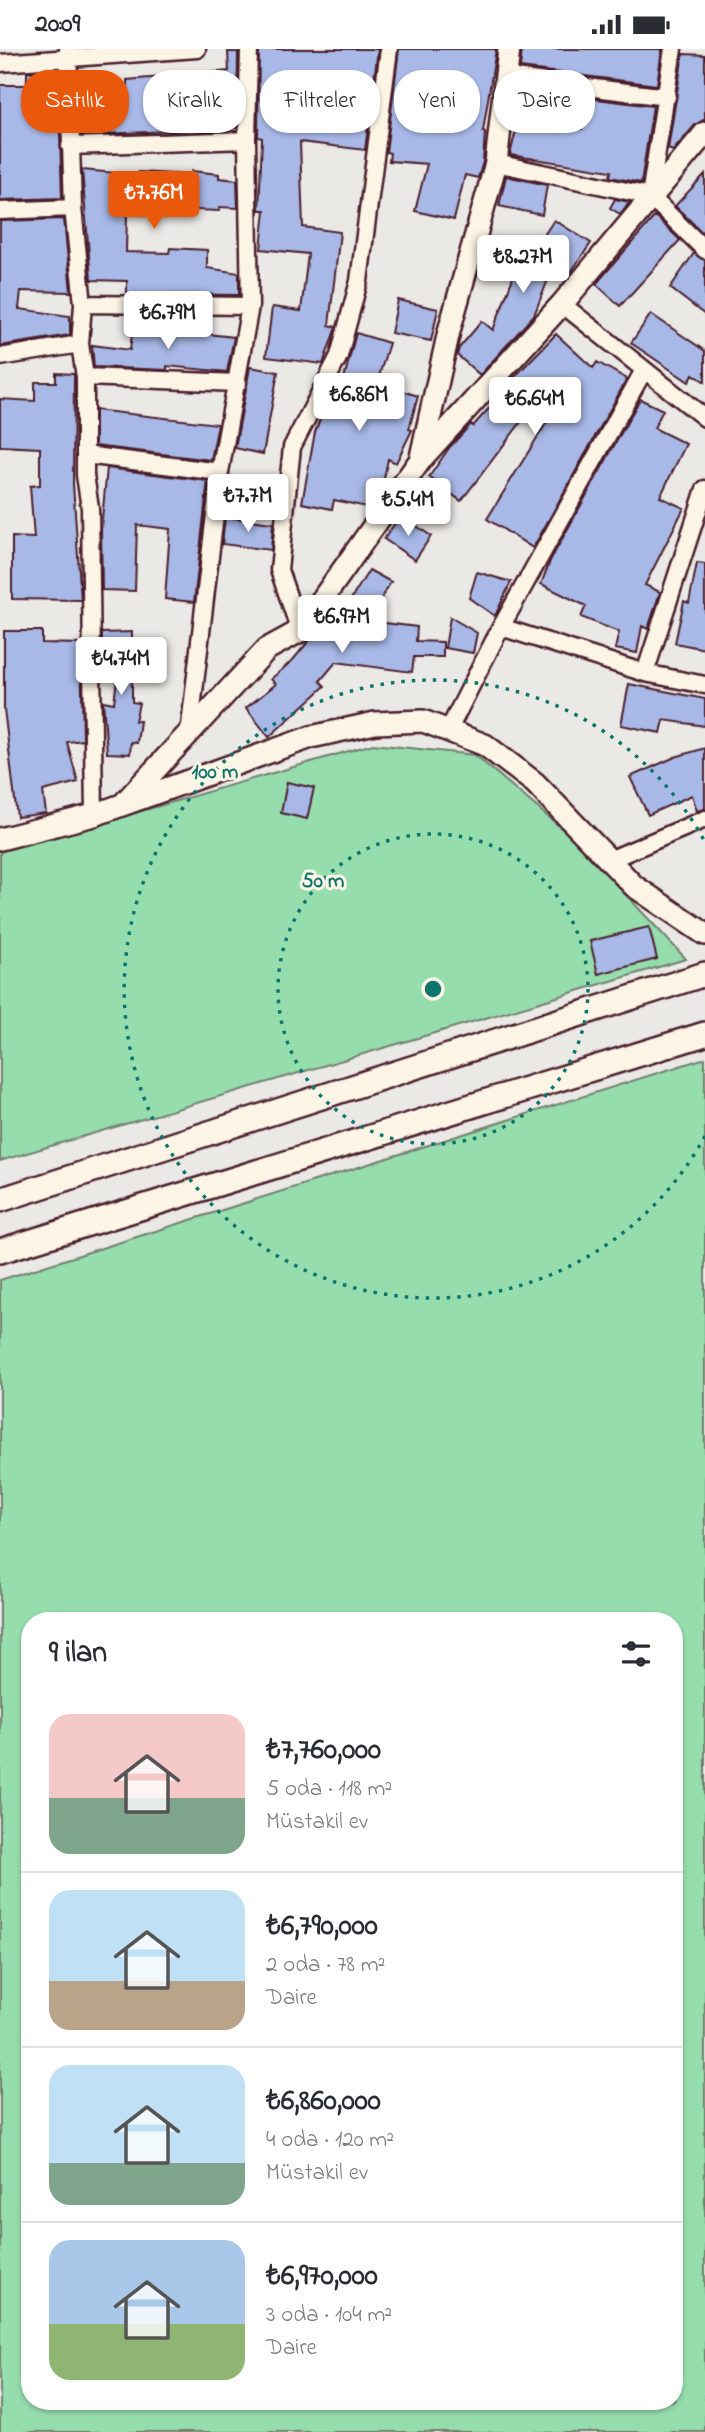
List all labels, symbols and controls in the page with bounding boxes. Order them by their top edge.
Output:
text: 20:09 [35,6,80,44]
chip: Satılık [21,70,129,133]
chip: Kiralık [143,70,246,133]
chip: Filtreler [260,70,380,133]
chip: Yeni [394,70,480,133]
chip: Daire [494,70,595,133]
pin: ₺7.76M [97,171,211,231]
text: ₺7.76M [124,177,184,210]
pin: ₺8.27M [466,236,580,295]
text: ₺8.27M [493,241,553,274]
pin: ₺6.79M [111,292,225,351]
text: ₺6.79M [140,297,196,330]
pin: ₺6.86M [302,373,416,433]
pin: ₺6.64M [478,377,592,437]
text: ₺6.86M [330,379,388,412]
text: ₺6.64M [505,383,565,416]
pin: ₺7.7M [199,475,297,534]
pin: ₺5.4M [359,479,457,538]
text: ₺7.7M [223,480,273,513]
text: ₺5.4M [382,484,434,517]
pin: ₺6.97M [285,595,399,655]
text: ₺6.97M [314,601,370,634]
pin: ₺4.74M [64,637,178,697]
text: ₺4.74M [92,643,150,676]
text: 100 m [192,758,238,788]
text: 50 m [302,867,344,897]
centre of rings [421,977,445,1001]
text: 9 ilan [49,1632,107,1676]
icon: filters [617,1635,655,1673]
text: ₺7,760,000 [266,1729,381,1773]
icon: home [105,1742,189,1826]
text: 5 oda · 118 m² [266,1773,392,1806]
text: Müstakil ev [266,1806,368,1839]
text: ₺6,790,000 [266,1905,378,1949]
icon: home [105,1918,189,2002]
text: 2 oda · 78 m² [266,1949,385,1982]
text: Daire [266,1982,317,2015]
text: ₺6,860,000 [266,2080,381,2124]
icon: home [105,2093,189,2177]
text: 4 oda · 120 m² [266,2124,394,2157]
text: Müstakil ev [266,2157,368,2190]
text: ₺6,970,000 [266,2255,378,2299]
icon: home [105,2268,189,2352]
text: 3 oda · 104 m² [266,2299,392,2332]
text: Daire [266,2332,317,2365]

